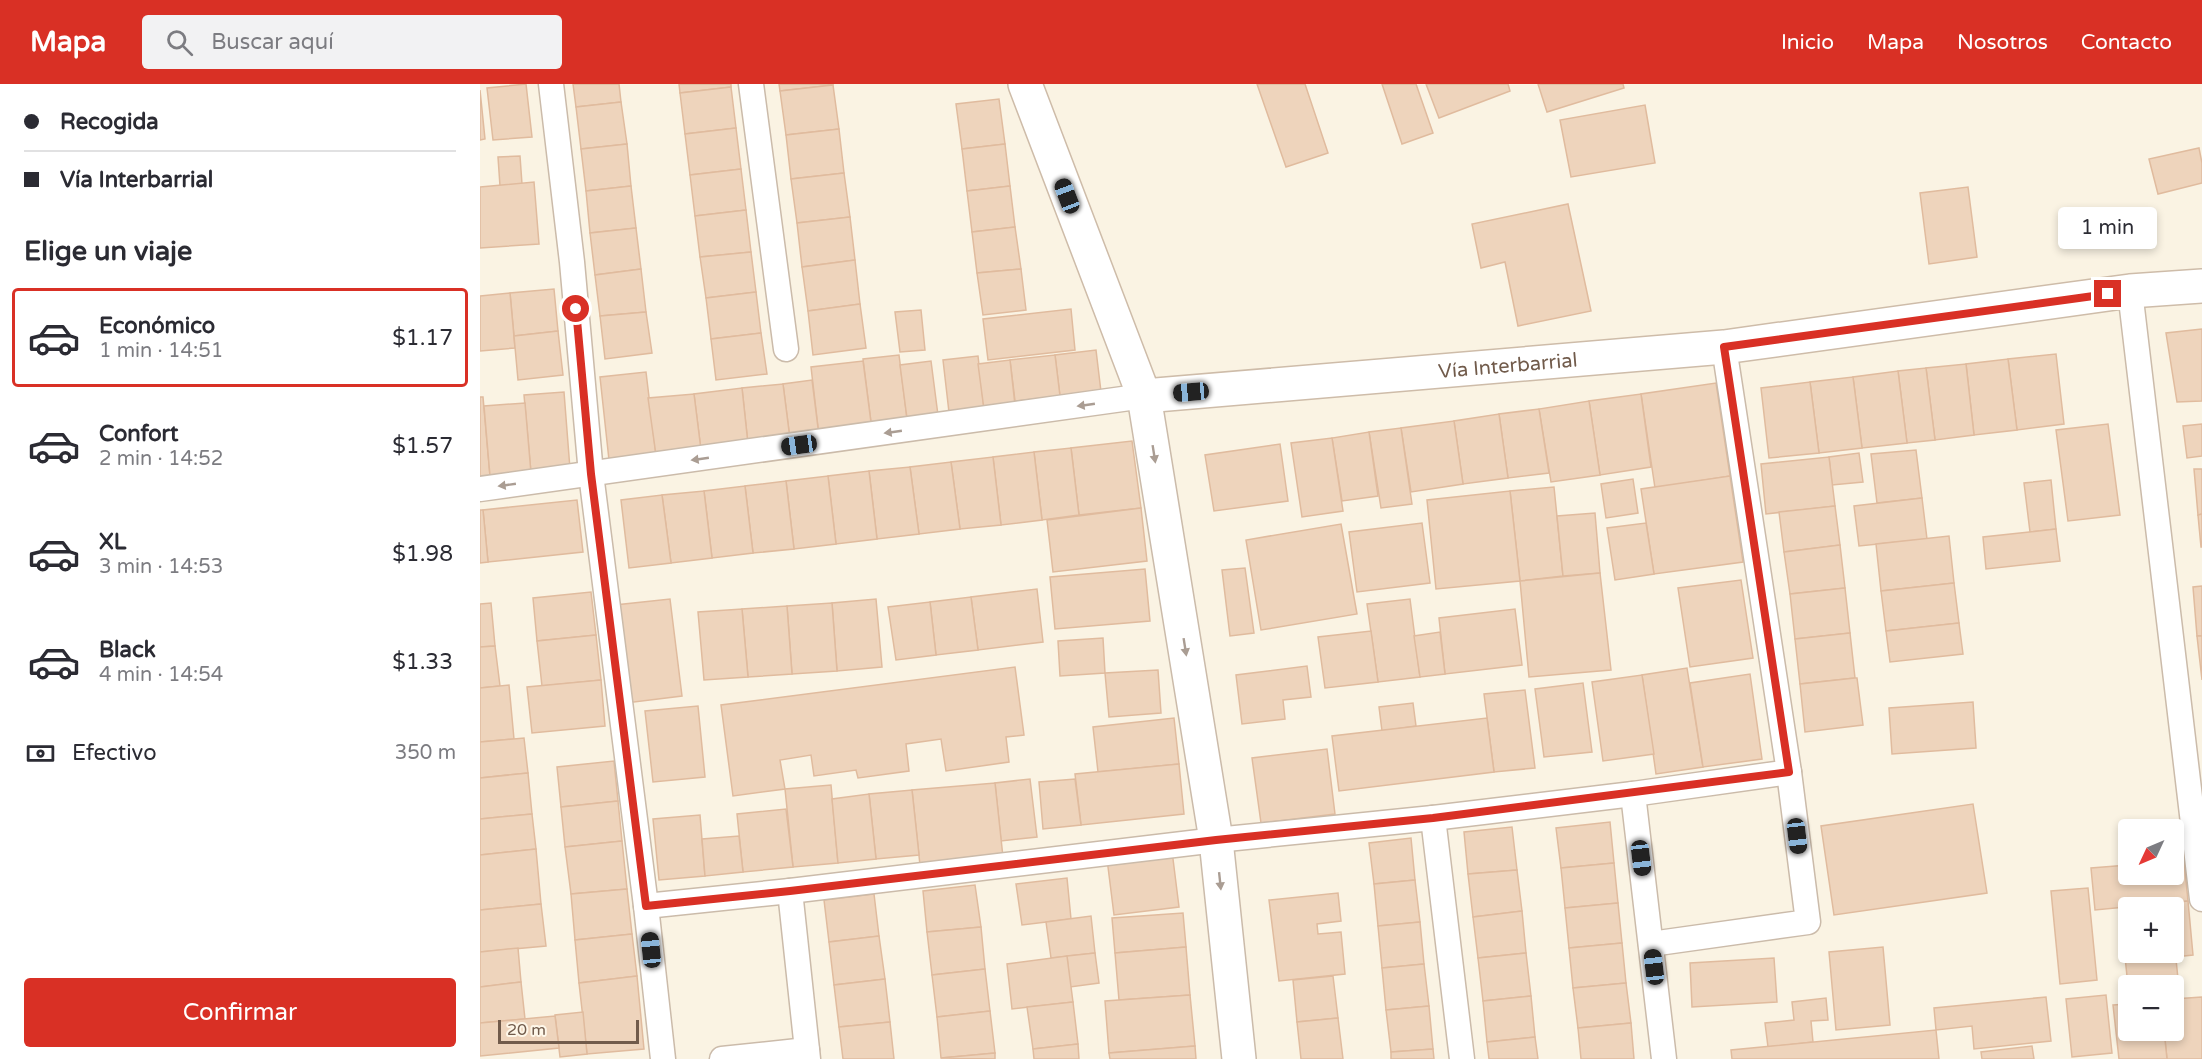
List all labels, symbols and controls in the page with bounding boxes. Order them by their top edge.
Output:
search box [142,15,562,69]
text: Mapa [30,25,106,59]
icon: search [163,26,196,59]
text: Buscar aquí [211,29,334,55]
text: Inicio [1781,30,1834,55]
text: Mapa [1867,30,1924,55]
text: Nosotros [1957,30,2048,55]
text: Contacto [2081,30,2172,55]
text: Recogida [60,109,159,135]
text: Vía Interbarrial [60,167,213,193]
car [1052,176,1082,216]
callout: 1 min [2058,207,2158,249]
text: 1 min [2081,216,2134,240]
text: Elige un viaje [24,235,192,268]
route end [2094,280,2121,307]
route start [562,295,589,322]
icon: car [27,311,81,365]
text: Económico [99,313,215,339]
text: $1.17 [392,325,453,351]
text: 1 min · 14:51 [99,339,223,363]
street label: Vía Interbarrial [1437,348,1578,384]
car [1172,381,1210,403]
one-way arrow [1077,400,1096,409]
icon: car [27,419,81,473]
text: Confort [99,421,178,447]
one-way arrow [883,427,902,436]
text: $1.57 [392,433,453,459]
car [780,434,818,456]
one-way arrow [1149,445,1158,464]
text: 2 min · 14:52 [99,447,223,471]
one-way arrow [690,454,709,463]
one-way arrow [497,481,516,490]
icon: car [27,527,81,581]
text: XL [99,529,126,555]
text: $1.98 [392,541,453,567]
text: 3 min · 14:53 [99,555,223,579]
icon: car [27,635,81,689]
text: Black [99,637,156,663]
one-way arrow [1181,637,1190,656]
text: $1.33 [392,649,453,675]
text: 4 min · 14:54 [99,663,223,687]
icon: cash [24,737,57,770]
text: Efectivo [72,740,157,766]
text: 350 m [395,741,456,765]
car [1786,817,1808,855]
north arrow [2118,819,2184,885]
map controls [2118,819,2184,1041]
car [1630,839,1652,877]
one-way arrow [1216,871,1225,890]
button: + [2118,897,2184,963]
car [640,931,662,969]
car [1643,948,1665,986]
button: − [2118,975,2184,1041]
button: Confirmar [24,978,456,1047]
scale bar [498,1017,639,1044]
text: 20 m [507,1020,546,1040]

